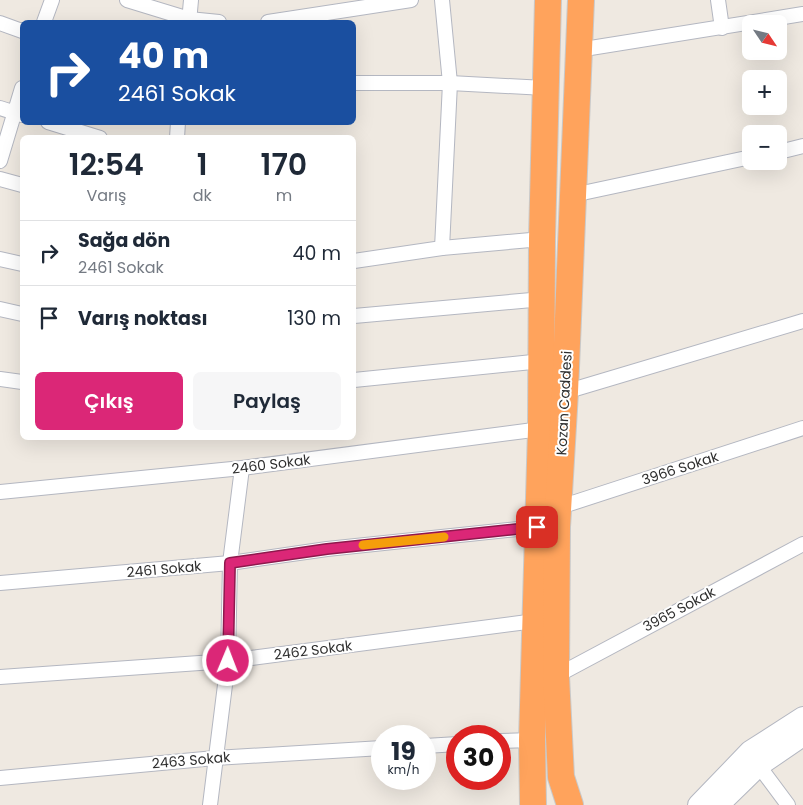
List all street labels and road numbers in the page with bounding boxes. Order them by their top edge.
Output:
street label: Kozan Caddesi [551,350,577,456]
street label: 3966 Sokak [639,446,722,490]
street label: 2460 Sokak [230,449,312,479]
street label: 2461 Sokak [126,556,203,582]
street label: 3965 Sokak [639,581,720,637]
street label: 2462 Sokak [273,635,354,665]
street label: 2463 Sokak [151,747,232,773]

